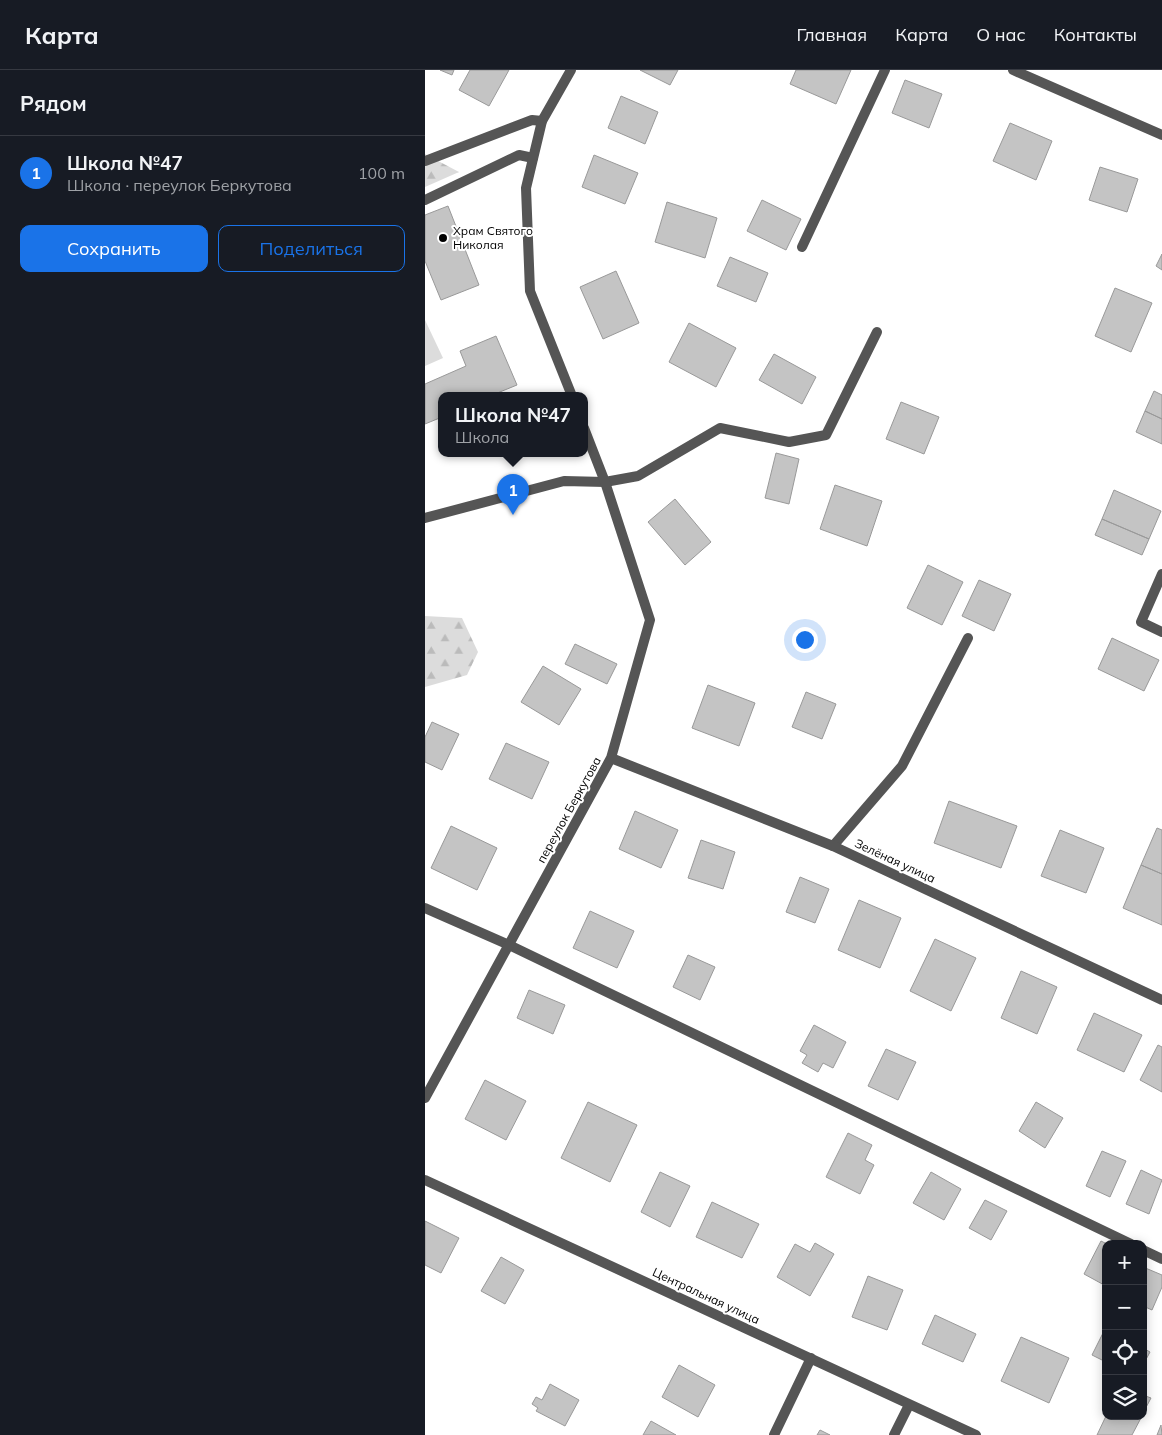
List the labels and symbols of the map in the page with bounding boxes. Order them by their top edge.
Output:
place label: Храм Святого Николая [453,223,533,252]
marker: Храм Святого Николая [437,232,449,244]
pin: 1 [497,474,529,515]
your location [792,627,818,653]
street label: переулок Беркутова [533,754,604,865]
street label: Зелёная улица [852,835,938,886]
street label: Центральная улица [650,1264,762,1327]

